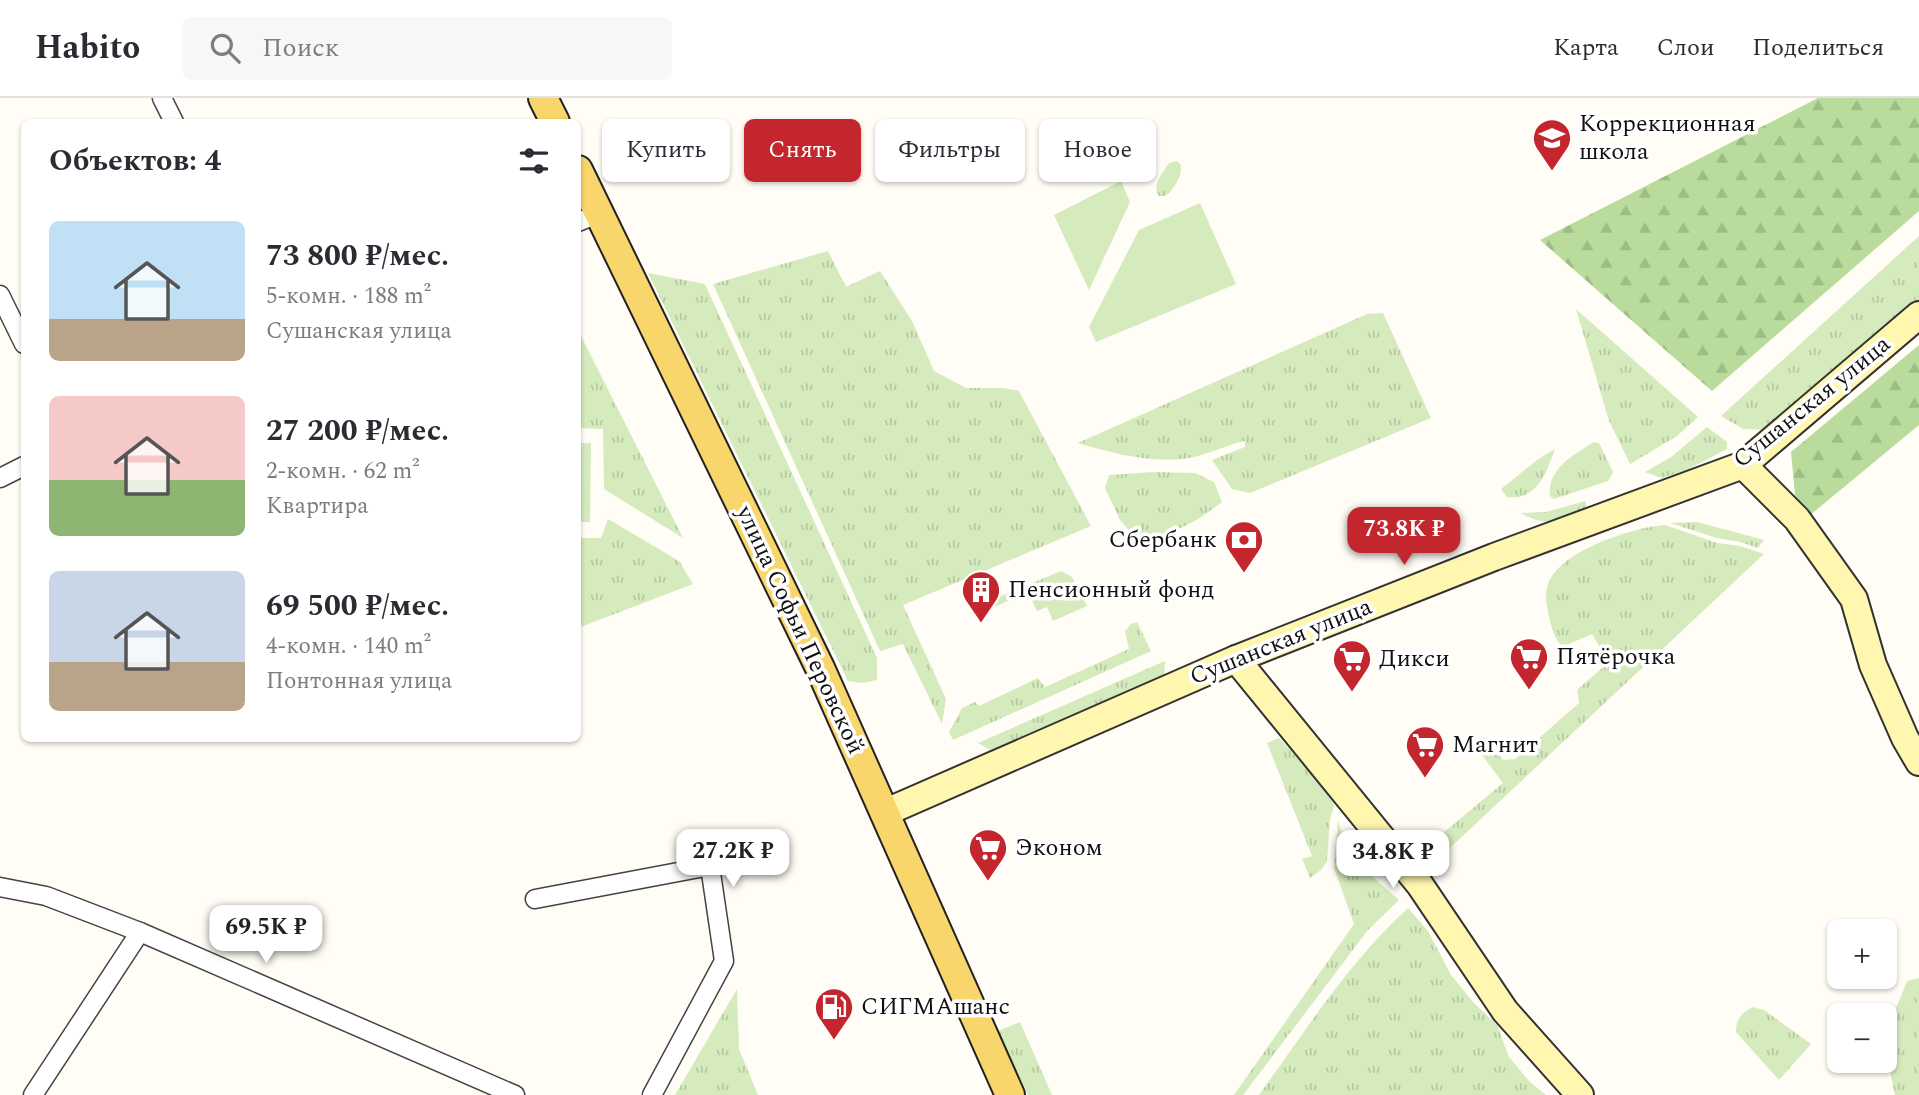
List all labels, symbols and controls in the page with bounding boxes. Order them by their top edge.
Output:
search box [182,17,672,80]
text: Habito [35,23,140,73]
text: Поиск [262,28,339,68]
icon: search [206,29,244,67]
text: Карта [1553,30,1619,66]
text: Слои [1657,30,1714,66]
text: Поделиться [1752,30,1884,66]
place label: Коррекционная школа [1579,106,1756,170]
school or university icon: Коррекционная школа [1531,117,1573,172]
chip: Купить [602,119,730,182]
chip: Снять [744,119,861,182]
chip: Фильтры [875,119,1025,182]
chip: Новое [1039,119,1156,182]
text: Объектов: 4 [49,138,221,184]
icon: filters [515,142,553,180]
text: 73 800 ₽/мес. [266,233,449,279]
icon: home [105,249,189,333]
text: 5-комн. · 188 m² [266,279,431,314]
text: Сушанская улица [266,314,452,349]
street label: Сушанская улица [1725,327,1899,477]
text: 27 200 ₽/мес. [266,408,449,454]
icon: home [105,424,189,508]
text: 2-комн. · 62 m² [266,454,420,489]
text: Квартира [266,489,369,524]
street label: улица Софьи Перовской [726,499,873,760]
pin: 73.8K ₽ [1339,508,1469,567]
text: 73.8K ₽ [1363,512,1445,547]
bank icon: Сбербанк [1223,519,1265,574]
place label: Сбербанк [1109,522,1217,558]
building icon: Пенсионный фонд [960,569,1002,624]
place label: Пенсионный фонд [1008,572,1214,608]
text: 69 500 ₽/мес. [266,583,449,629]
street label: Сушанская улица [1184,589,1378,695]
icon: home [105,599,189,683]
text: 4-комн. · 140 m² [266,629,431,664]
supermarket icon: Пятёрочка [1508,636,1550,691]
supermarket icon: Дикси [1331,638,1373,693]
place label: Пятёрочка [1556,639,1676,675]
place label: Дикси [1379,641,1450,677]
text: Понтонная улица [266,664,452,699]
supermarket icon: Магнит [1404,724,1446,779]
place label: Магнит [1452,727,1538,763]
supermarket icon: Эконом [967,827,1009,882]
pin: 27.2K ₽ [668,830,798,889]
place label: Эконом [1015,830,1103,866]
pin: 34.8K ₽ [1328,830,1458,890]
text: 27.2K ₽ [692,834,774,869]
text: 34.8K ₽ [1352,835,1434,870]
pin: 69.5K ₽ [201,906,331,965]
text: 69.5K ₽ [225,910,307,945]
map controls [1827,919,1897,1073]
button: + [1827,919,1897,989]
fuel station icon: СИГМАшанс [813,986,855,1041]
place label: СИГМАшанс [861,989,1010,1025]
button: − [1827,1003,1897,1073]

